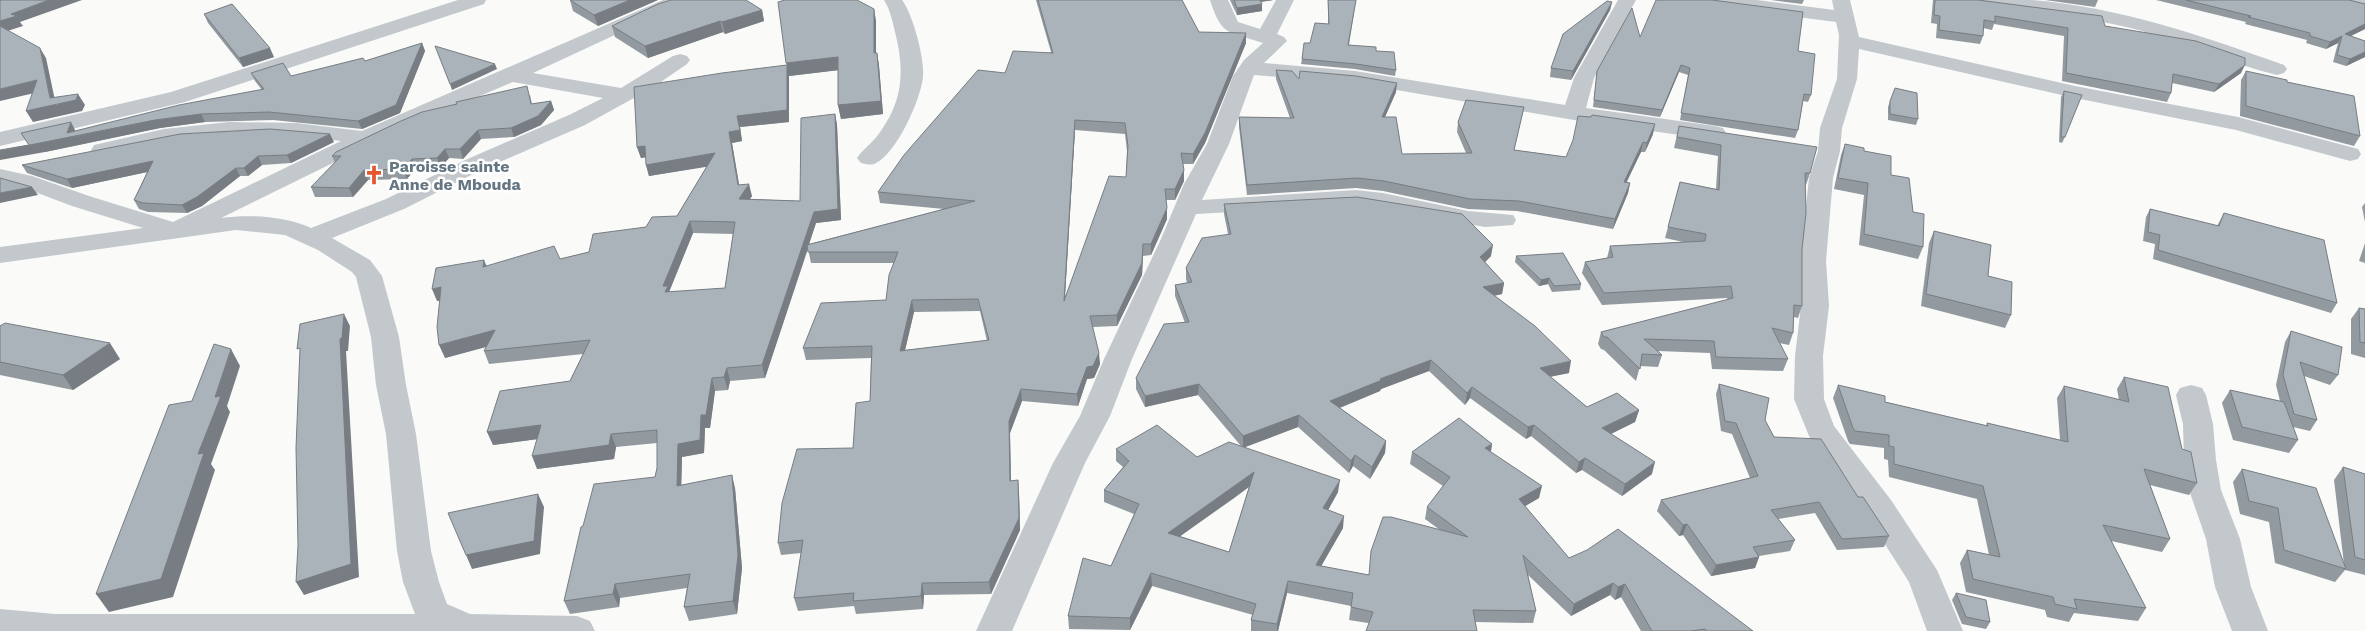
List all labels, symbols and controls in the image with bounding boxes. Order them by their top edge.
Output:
place label: Paroisse sainte Anne de Mbouda [389,157,521,194]
church icon: Paroisse sainte Anne de Mbouda [363,164,385,186]

